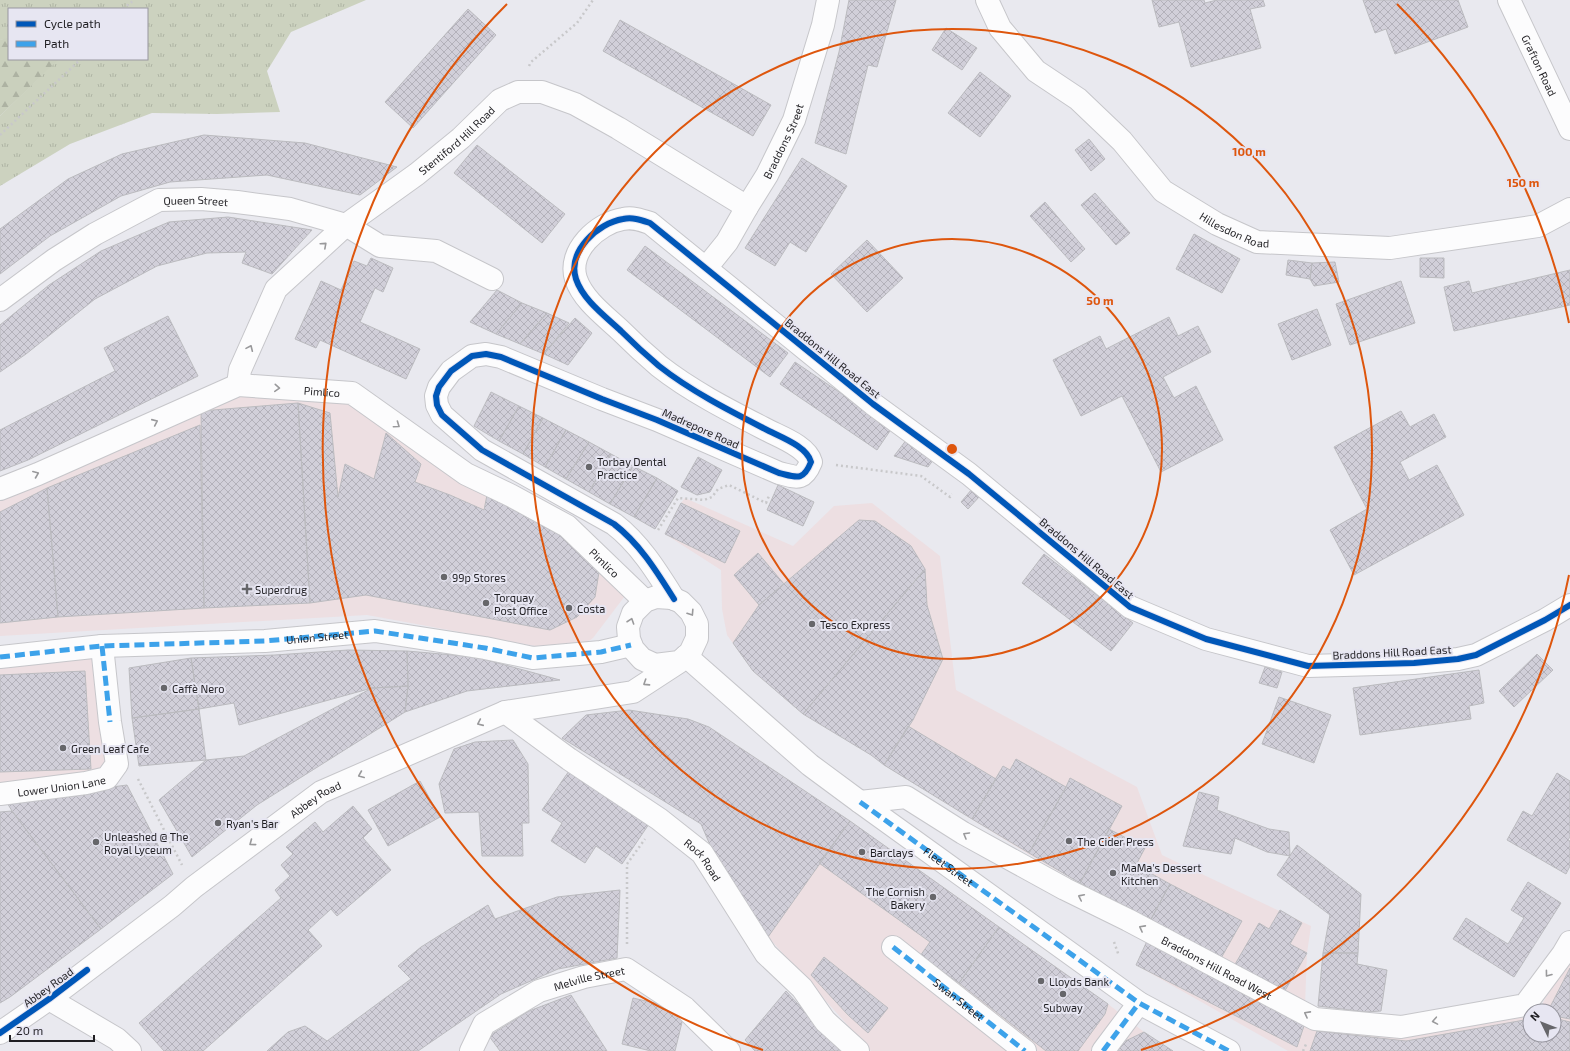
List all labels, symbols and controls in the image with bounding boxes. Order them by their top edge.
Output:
legend [8,8,148,60]
text: Cycle path [44,16,101,30]
street label: Grafton Road [1520,32,1560,98]
text: Path [44,36,69,50]
street label: Braddons Street [760,102,805,181]
street label: Stentiford Hill Road [415,103,497,177]
text: 100 m [1232,144,1266,158]
text: 150 m [1507,175,1539,189]
street label: Queen Street [163,192,229,208]
street label: Hillesdon Road [1198,209,1270,249]
one-way arrow [320,242,327,249]
text: 50 m [1086,293,1114,307]
street label: Braddons Hill Road East [783,315,883,401]
one-way arrow [245,344,253,352]
one-way arrow [274,383,280,392]
street label: Pimlico [303,383,341,399]
street label: Madrepore Road [661,405,741,451]
one-way arrow [151,418,158,426]
one-way arrow [392,420,399,427]
centre of rings [945,442,959,456]
place label: Torbay Dental Practice [597,455,667,481]
marker: Torbay Dental Practice [584,462,594,472]
one-way arrow [33,471,40,479]
street label: Braddons Hill Road East [1037,515,1137,601]
street label: Pimlico [587,545,622,580]
place label: 99p Stores [452,571,506,584]
marker: 99p Stores [439,572,449,582]
place label: Superdrug [255,583,307,596]
marker: Superdrug [242,584,252,594]
place label: Torquay Post Office [494,591,548,617]
marker: Torquay Post Office [481,598,491,608]
place label: Costa [577,602,605,615]
marker: Costa [564,603,574,613]
one-way arrow [686,609,693,616]
one-way arrow [626,618,634,625]
place label: Tesco Express [820,618,891,631]
marker: Tesco Express [807,619,817,629]
street label: Union Street [286,627,349,646]
street label: Braddons Hill Road East [1332,642,1452,662]
one-way arrow [643,679,650,686]
place label: Caffè Nero [172,682,225,695]
marker: Caffè Nero [159,683,169,693]
one-way arrow [477,718,485,726]
place label: Green Leaf Cafe [71,742,149,755]
marker: Green Leaf Cafe [58,743,68,753]
one-way arrow [358,770,365,778]
street label: Lower Union Lane [17,772,107,798]
street label: Abbey Road [287,778,343,820]
place label: Ryan's Bar [226,817,279,830]
marker: Ryan's Bar [213,818,223,828]
place label: Unleashed @ The Royal Lyceum [104,830,188,856]
one-way arrow [963,832,970,839]
street label: Rock Road [682,835,724,883]
place label: The Cider Press [1077,835,1154,848]
marker: The Cider Press [1064,836,1074,846]
marker: Unleashed @ The Royal Lyceum [91,837,101,847]
one-way arrow [249,839,256,846]
street label: Fleet Street [922,844,976,888]
place label: Barclays [870,846,914,859]
marker: Barclays [857,847,867,857]
place label: MaMa's Dessert Kitchen [1121,861,1202,887]
marker: MaMa's Dessert Kitchen [1108,868,1118,878]
place label: The Cornish Bakery [866,885,925,911]
marker: The Cornish Bakery [928,892,938,902]
one-way arrow [1077,894,1085,902]
one-way arrow [1139,925,1146,933]
street label: Braddons Hill Road West [1160,933,1274,1002]
street label: Melville Street [552,963,626,993]
street label: Abbey Road [20,965,76,1009]
one-way arrow [1546,969,1553,976]
street label: Swan Street [931,975,987,1023]
place label: Lloyds Bank [1049,975,1109,988]
marker: Lloyds Bank [1036,976,1046,986]
marker: Subway [1058,989,1068,999]
place label: Subway [1043,1001,1083,1014]
north arrow [1522,1003,1562,1043]
text: N [1527,1008,1542,1023]
one-way arrow [1304,1012,1311,1019]
one-way arrow [1432,1016,1438,1025]
scale bar [10,1017,94,1043]
text: 20 m [16,1023,43,1037]

